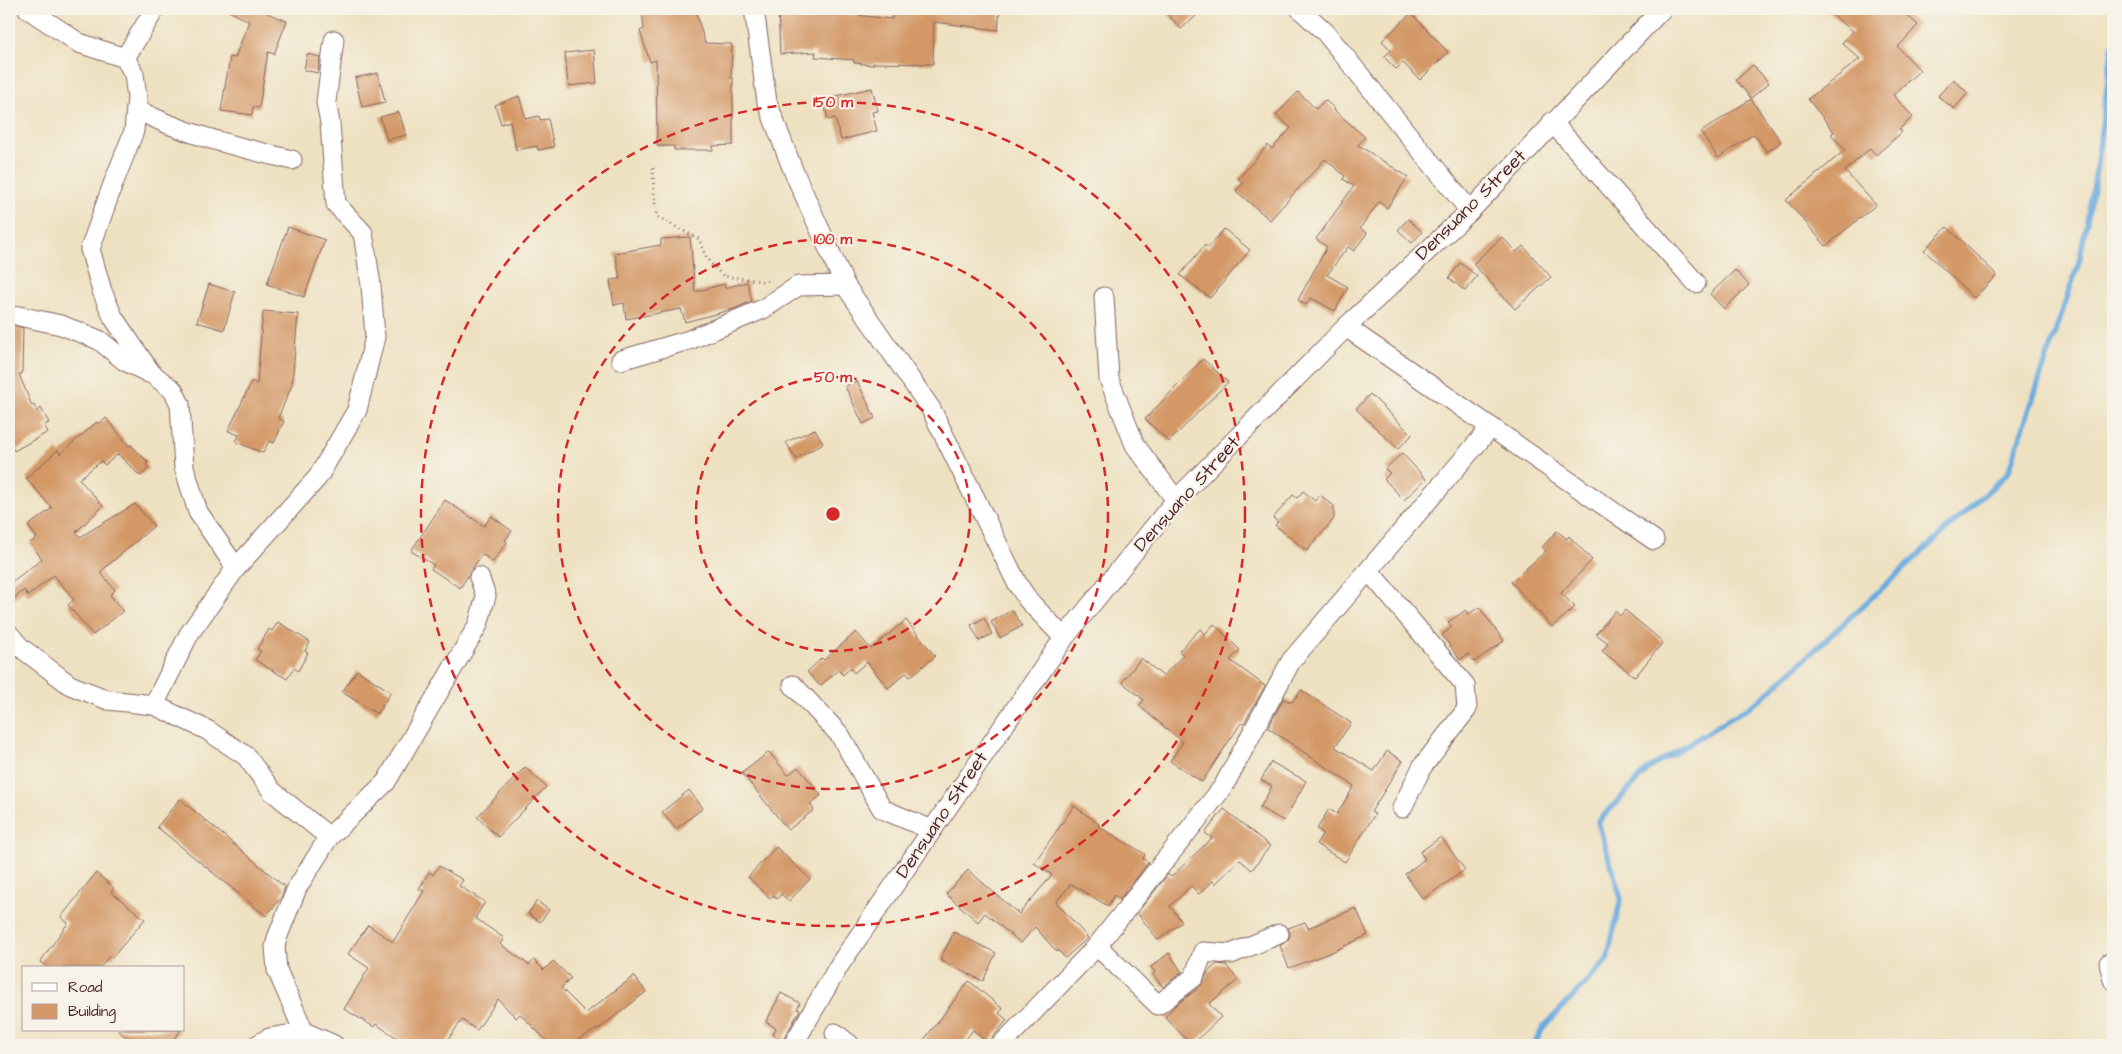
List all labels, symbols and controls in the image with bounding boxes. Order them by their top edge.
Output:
text: 150 m [813,92,853,113]
street label: Densuano Street [1409,143,1533,267]
text: 100 m [814,229,853,250]
text: 50 m [814,367,852,388]
street label: Densuano Street [1128,430,1247,558]
centre of rings [824,505,842,523]
street label: Densuano Street [890,746,995,884]
legend [22,966,185,1032]
text: Road [68,977,103,998]
text: Building [68,1001,116,1023]

